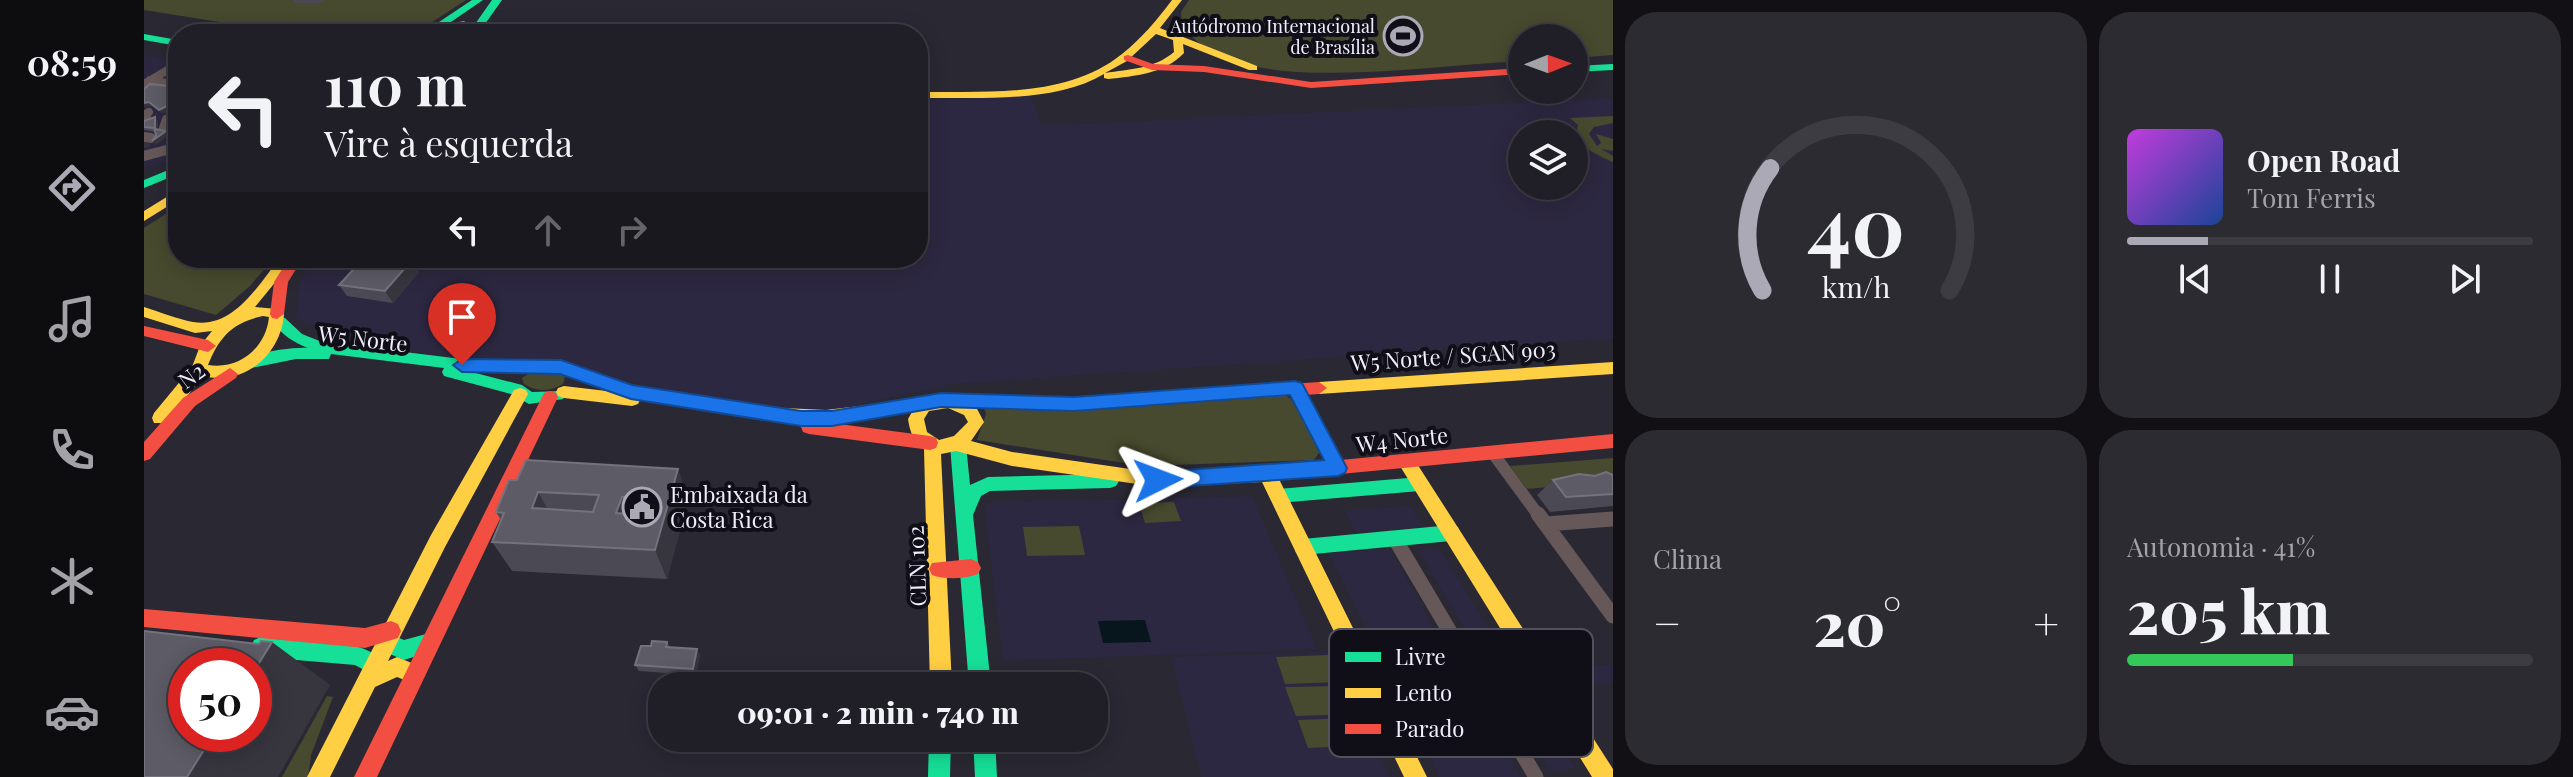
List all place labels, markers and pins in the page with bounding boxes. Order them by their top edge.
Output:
place label: Autódromo Internacional de Brasília [1169,14,1375,59]
sports icon: Autódromo Internacional de Brasília [1382,15,1424,57]
pin [428,283,496,365]
place label: Embaixada da Costa Rica [670,479,808,534]
public building icon: Embaixada da Costa Rica [621,486,663,528]

